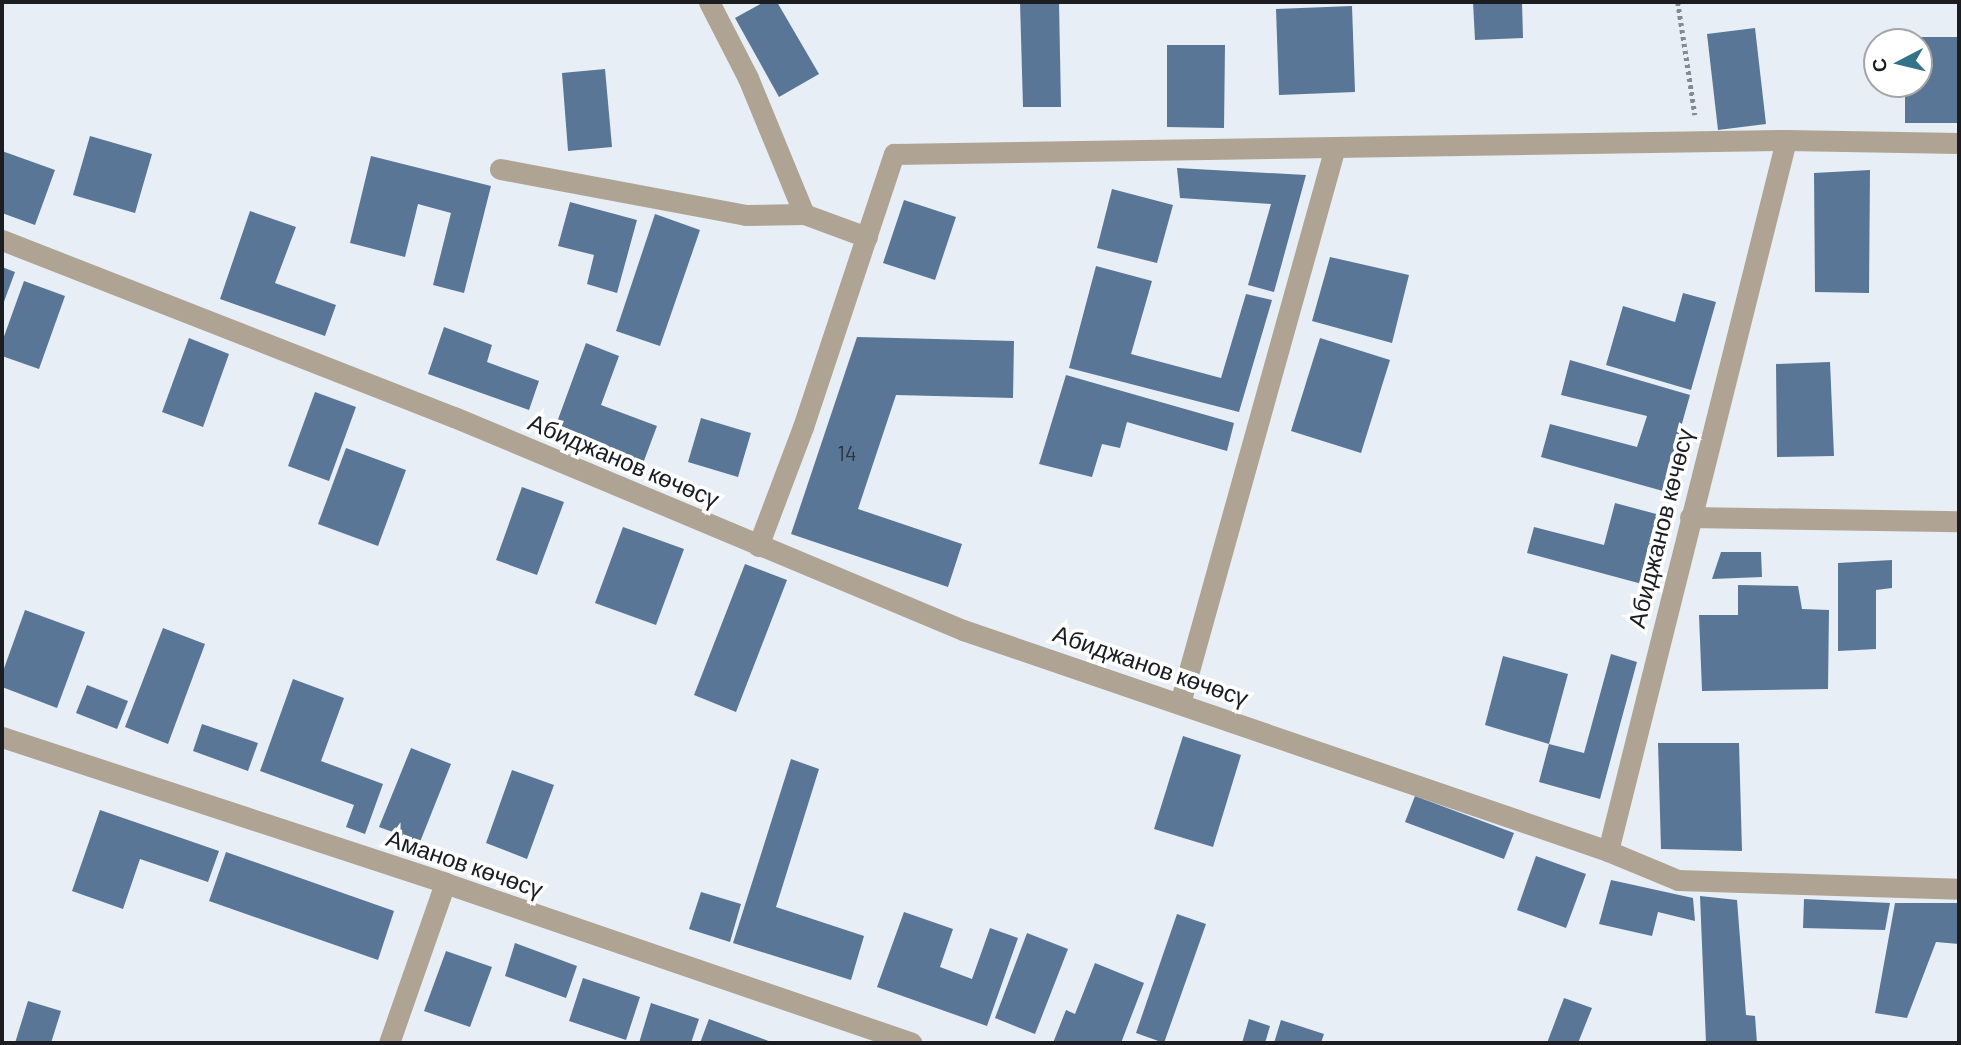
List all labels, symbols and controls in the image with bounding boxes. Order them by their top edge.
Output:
north arrow [1863,28,1933,98]
text: С [1866,57,1891,74]
street label: Абиджанов көчөсү [524,407,724,513]
street label: Абиджанов көчөсү [1621,425,1699,631]
house number: 14 [838,440,856,466]
street label: Абиджанов көчөсү [1050,618,1252,712]
street label: Аманов көчөсү [383,823,547,903]

